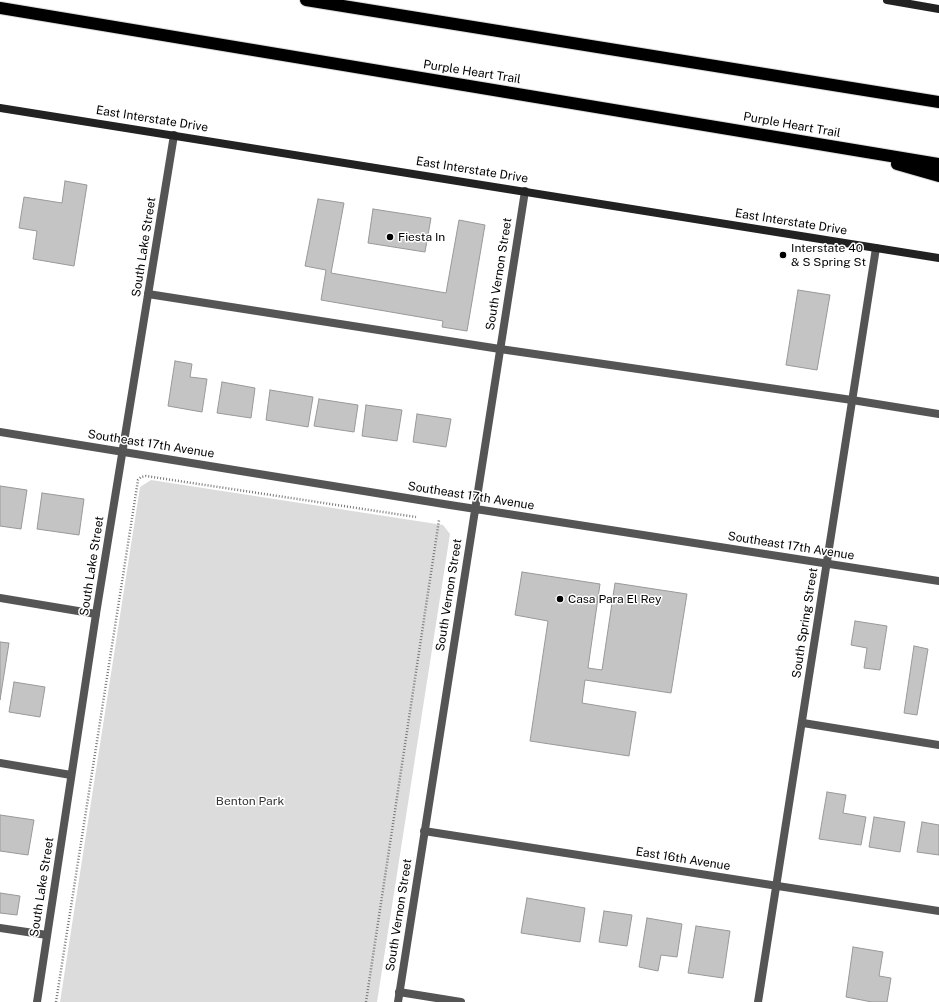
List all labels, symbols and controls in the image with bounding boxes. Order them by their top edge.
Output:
street label: Purple Heart Trail [422,57,522,87]
street label: East Interstate Drive [95,103,209,135]
street label: Purple Heart Trail [742,109,842,141]
street label: East Interstate Drive [415,154,529,186]
street label: South Lake Street [129,196,159,298]
street label: East Interstate Drive [734,206,848,238]
street label: South Vernon Street [483,217,515,331]
place label: Fiesta In [398,230,445,244]
marker: Fiesta In [385,232,395,242]
place label: Interstate 40 & S Spring St [791,241,866,269]
marker: Interstate 40 & S Spring St [778,250,788,260]
street label: Southeast 17th Avenue [87,427,215,461]
street label: Southeast 17th Avenue [407,479,535,513]
street label: South Lake Street [77,515,107,617]
street label: Southeast 17th Avenue [727,529,855,563]
street label: South Vernon Street [433,538,465,652]
street label: South Spring Street [789,567,821,679]
place label: Casa Para El Rey [568,592,661,606]
marker: Casa Para El Rey [555,594,565,604]
park label: Benton Park [216,794,284,808]
street label: South Lake Street [27,836,57,938]
street label: East 16th Avenue [635,844,731,874]
street label: South Vernon Street [383,858,415,972]

